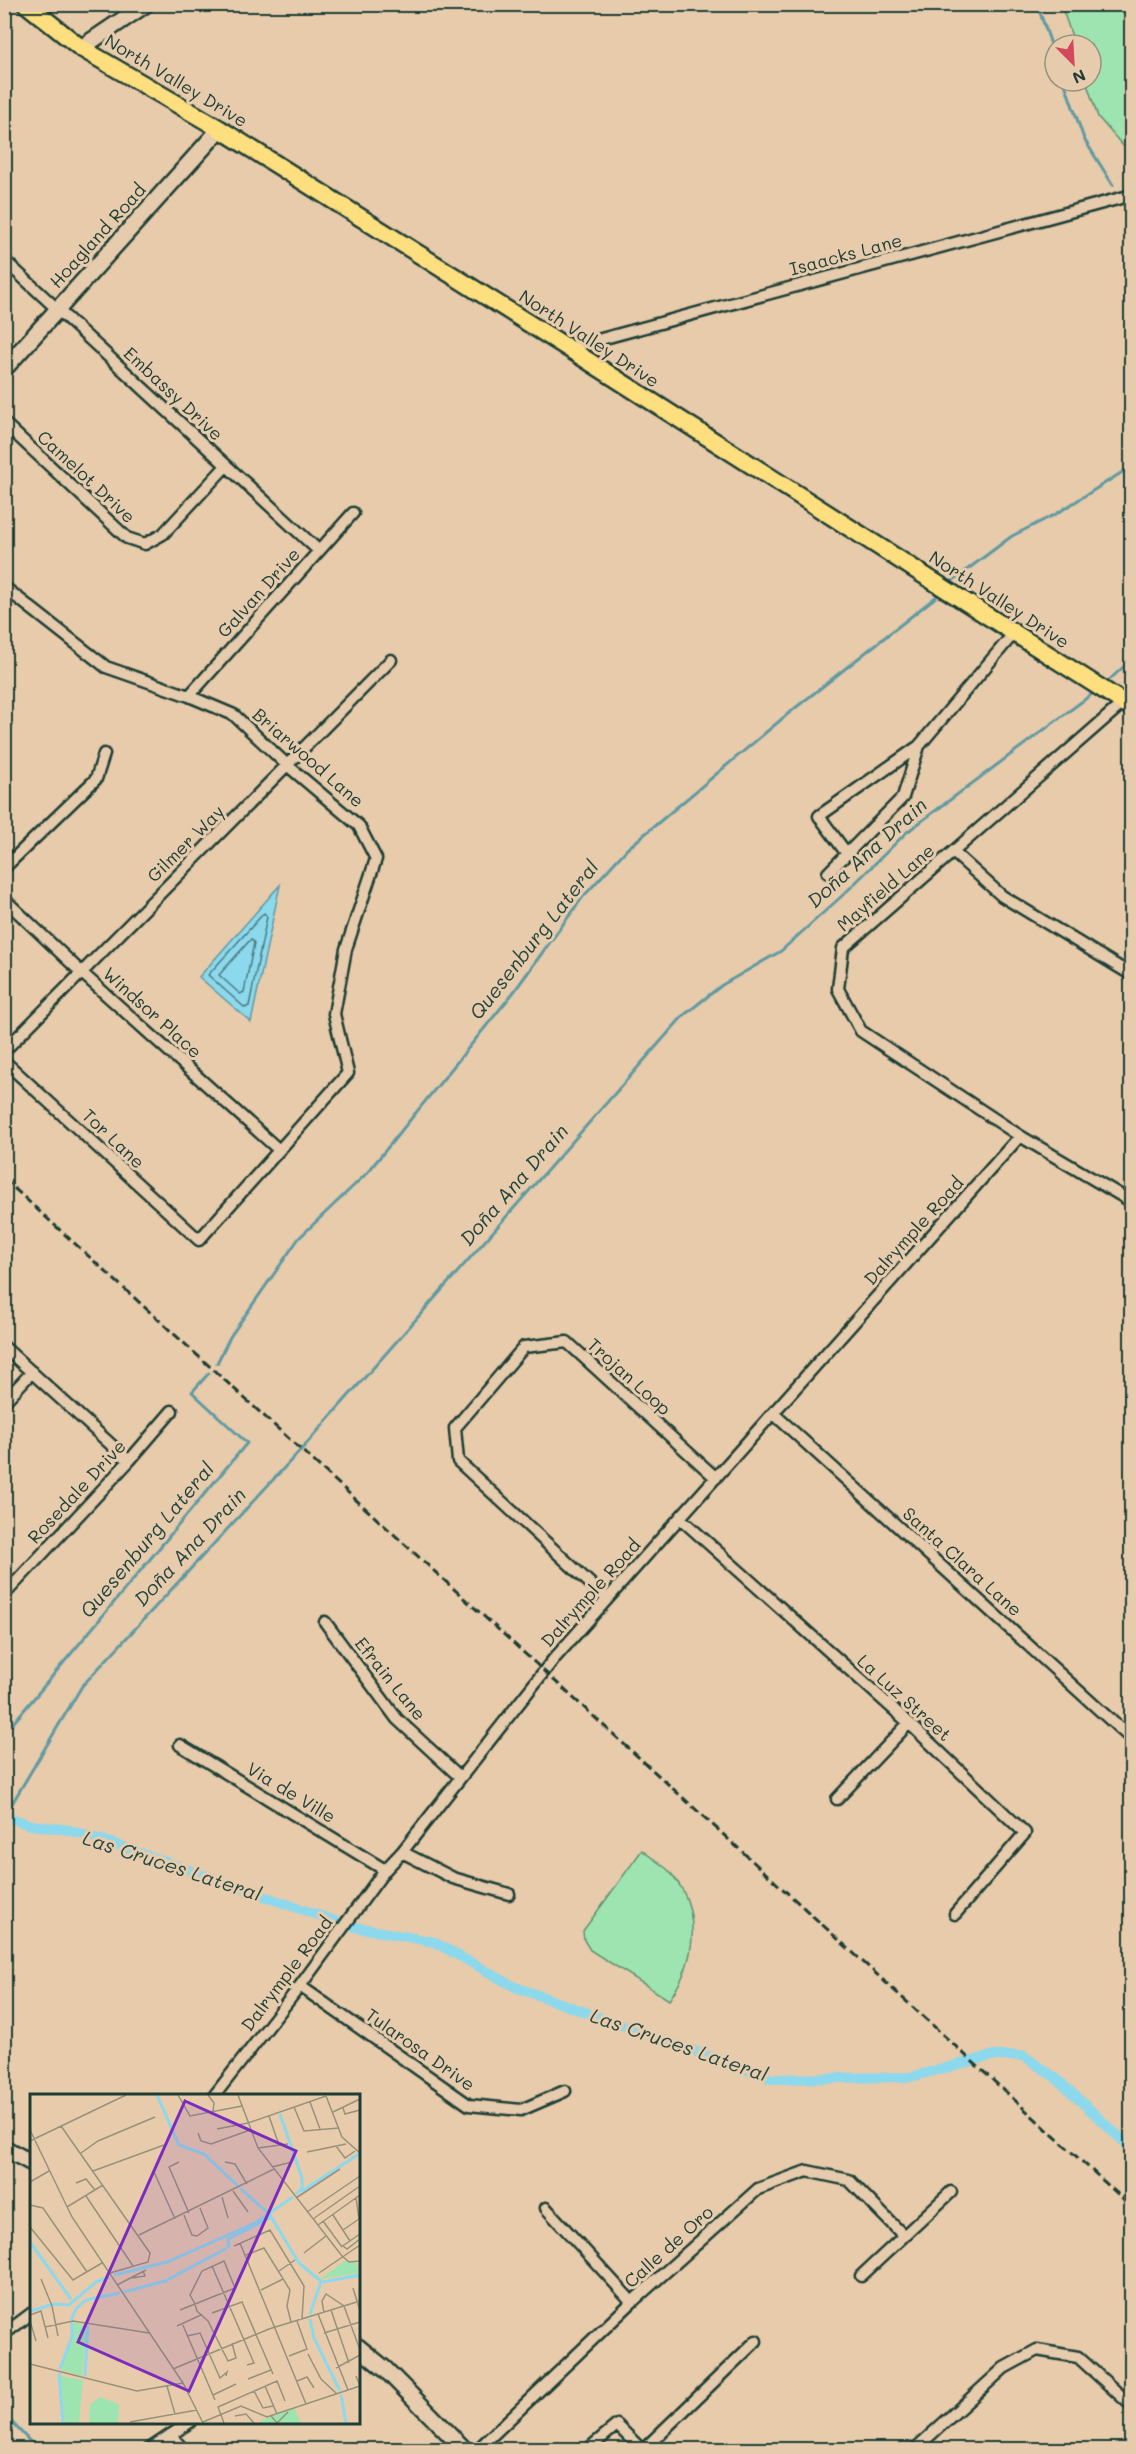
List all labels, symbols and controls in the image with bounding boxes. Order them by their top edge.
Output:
street label: North Valley Drive [101,28,252,132]
north arrow [1043,33,1103,93]
text: N [1069,65,1089,89]
street label: Hoagland Road [44,178,151,293]
street label: Isaacks Lane [787,227,905,281]
street label: North Valley Drive [515,284,664,392]
street label: Embassy Drive [119,341,229,446]
street label: Camelot Drive [32,425,141,528]
street label: Galvan Drive [211,542,305,642]
street label: North Valley Drive [925,545,1074,653]
street label: Briarwood Lane [248,702,369,812]
water label: Doña Ana Drain [801,791,932,913]
street label: Gilmer Way [141,799,229,887]
street label: Mayfield Lane [831,838,939,936]
water label: Quesenburg Lateral [463,854,604,1024]
street label: Windsor Place [98,961,207,1063]
street label: Tor Lane [77,1103,150,1173]
water label: Doña Ana Drain [453,1118,573,1251]
street label: Dalrymple Road [858,1171,968,1290]
street label: Trojan Loop [583,1332,677,1420]
street label: Rosedale Drive [22,1434,131,1548]
water label: Quesenburg Lateral [73,1456,219,1623]
water label: Doña Ana Drain [128,1482,251,1611]
street label: Santa Clara Lane [898,1501,1027,1621]
street label: Dalrymple Road [535,1533,645,1652]
street label: Efrain Lane [350,1632,432,1725]
street label: La Luz Street [852,1649,957,1746]
street label: Via de Ville [243,1756,340,1828]
water label: Las Cruces Lateral [80,1824,265,1906]
street label: Dalrymple Road [235,1911,337,2036]
water label: Las Cruces Lateral [587,2001,772,2087]
street label: Tularosa Drive [361,2002,480,2096]
inset map [30,2094,360,2424]
street label: Calle de Oro [619,2200,718,2293]

